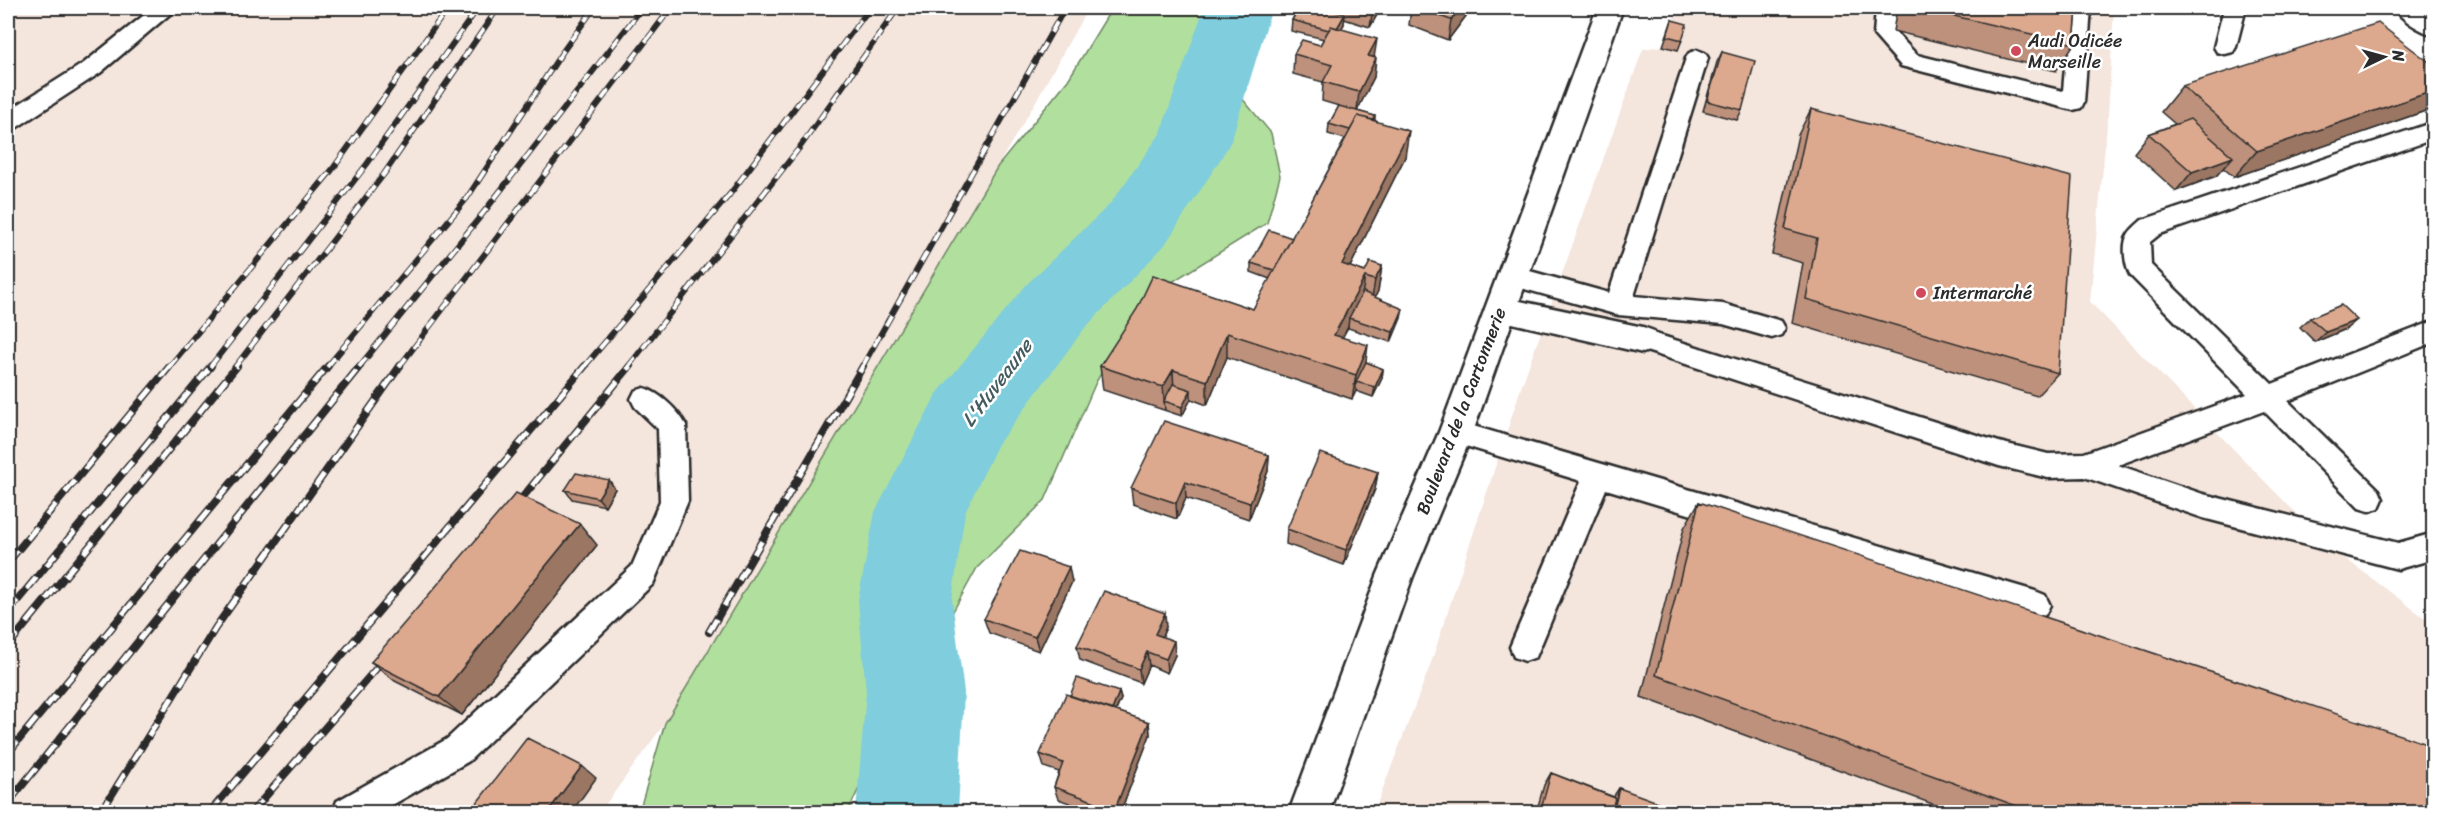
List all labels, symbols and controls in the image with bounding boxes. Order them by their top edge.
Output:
place label: Audi Odicée Marseille [2027,25,2122,78]
north arrow [2354,27,2414,87]
marker: Audi Odicée Marseille [2009,44,2023,58]
text: N [2383,48,2413,63]
place label: Intermarché [1932,277,2032,309]
marker: Intermarché [1914,286,1928,300]
street label: Boulevard de la Cartonnerie [1407,303,1515,519]
water label: L'Huveaune [952,330,1043,435]

